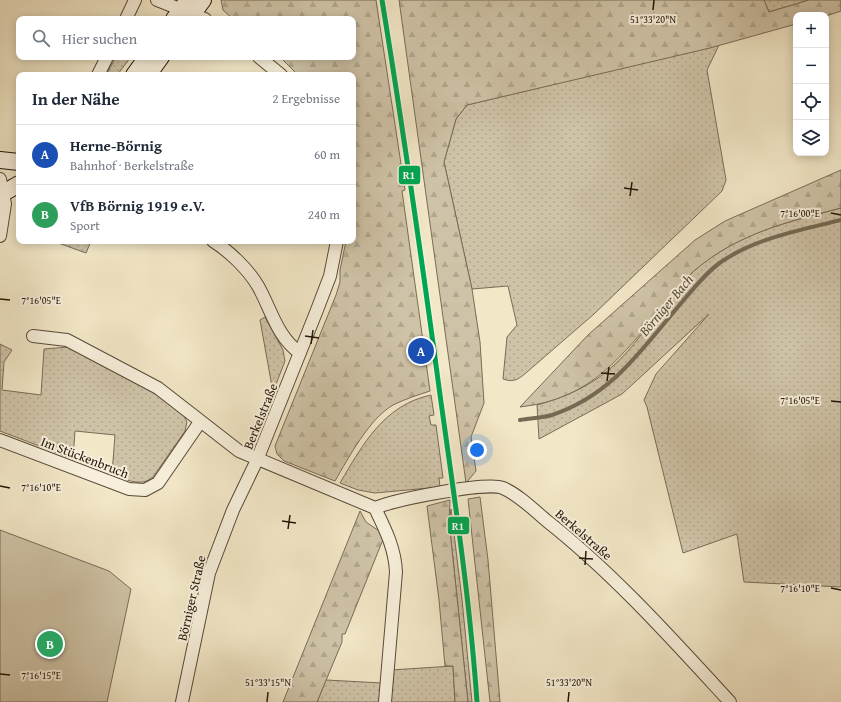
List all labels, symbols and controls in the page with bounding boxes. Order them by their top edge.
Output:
text: 51°33'20"N [630,12,676,27]
map controls [793,12,829,156]
button: + [793,12,829,48]
search box [16,16,356,60]
icon: search [30,27,52,49]
text: Hier suchen [62,28,137,49]
button: − [793,48,829,84]
button: locate [793,84,829,120]
text: In der Nähe [32,86,120,111]
text: 2 Ergebnisse [272,89,340,108]
button: layers [793,120,829,156]
text: Herne-Börnig [70,135,162,156]
text: A [41,145,49,164]
text: 60 m [314,145,340,164]
text: Bahnhof · Berkelstraße [70,156,194,175]
line badge: R1 [398,165,421,185]
text: R1 [403,167,416,183]
text: VfB Börnig 1919 e.V. [70,195,205,216]
text: B [41,205,49,224]
text: 240 m [308,205,340,224]
text: 7°16'00"E [780,206,820,221]
text: Sport [70,216,100,235]
water label: Börniger Bach [634,270,698,341]
text: 7°16'05"E [21,293,61,308]
pin: A [408,336,434,366]
street label: Berkelstraße [239,380,282,452]
text: 7°16'05"E [780,393,820,408]
street label: Im Stückenbruch [38,432,132,483]
your location [467,440,487,460]
text: 7°16'10"E [21,480,61,495]
street label: Berkelstraße [551,504,616,564]
line badge: R1 [447,516,470,535]
text: R1 [452,518,465,534]
street label: Börniger Straße [172,554,211,643]
text: 7°16'10"E [780,581,820,596]
pin: B [37,629,63,659]
text: 7°16'15"E [21,668,61,683]
text: 51°33'15"N [245,675,291,690]
text: 51°33'20"N [546,675,592,690]

